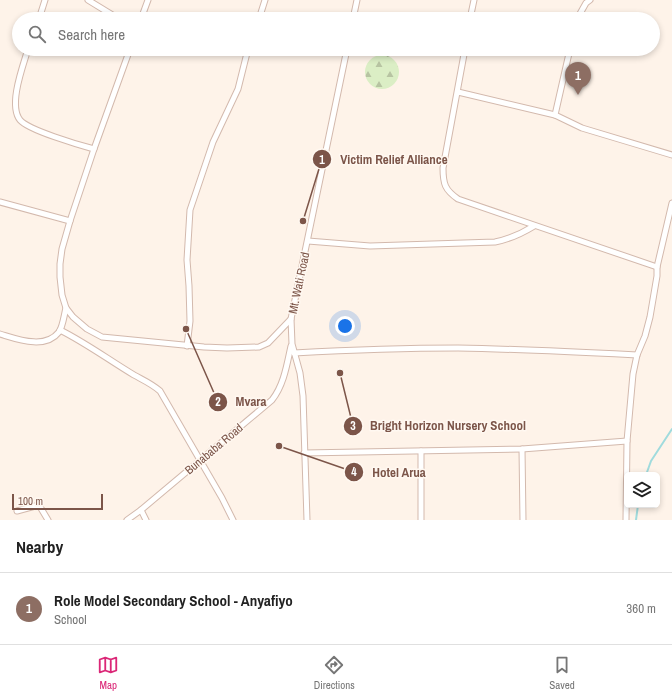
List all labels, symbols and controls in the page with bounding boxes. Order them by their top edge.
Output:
search box [12,12,660,56]
icon: search [26,23,48,45]
text: Search here [58,24,125,45]
pin: 1 [565,62,591,95]
callout: Victim Relief Alliance [312,147,455,172]
text: Victim Relief Alliance [340,151,448,168]
text: 1 [319,152,325,168]
street label: Mt. Wati Road [285,251,313,315]
your location [335,316,355,336]
callout: Mvara [208,389,275,414]
text: Mvara [236,393,266,410]
text: 2 [215,394,221,410]
callout: Bright Horizon Nursery School [343,413,534,438]
text: Bright Horizon Nursery School [370,417,526,434]
text: 3 [350,418,356,434]
street label: Bunababa Road [182,420,246,478]
callout: Hotel Arua [344,460,434,485]
text: 4 [351,464,357,480]
text: Hotel Arua [372,464,426,481]
map controls [624,472,660,508]
button: layers [624,472,660,508]
scale bar [12,492,103,511]
text: 100 m [18,494,43,508]
text: Nearby [16,535,63,558]
text: Role Model Secondary School - Anyafiyo [54,590,293,611]
text: 1 [26,600,32,617]
text: 360 m [626,600,656,617]
text: School [54,611,87,628]
tab: Map [97,654,119,692]
tab: Directions [314,654,355,692]
tab: Saved [549,654,575,692]

